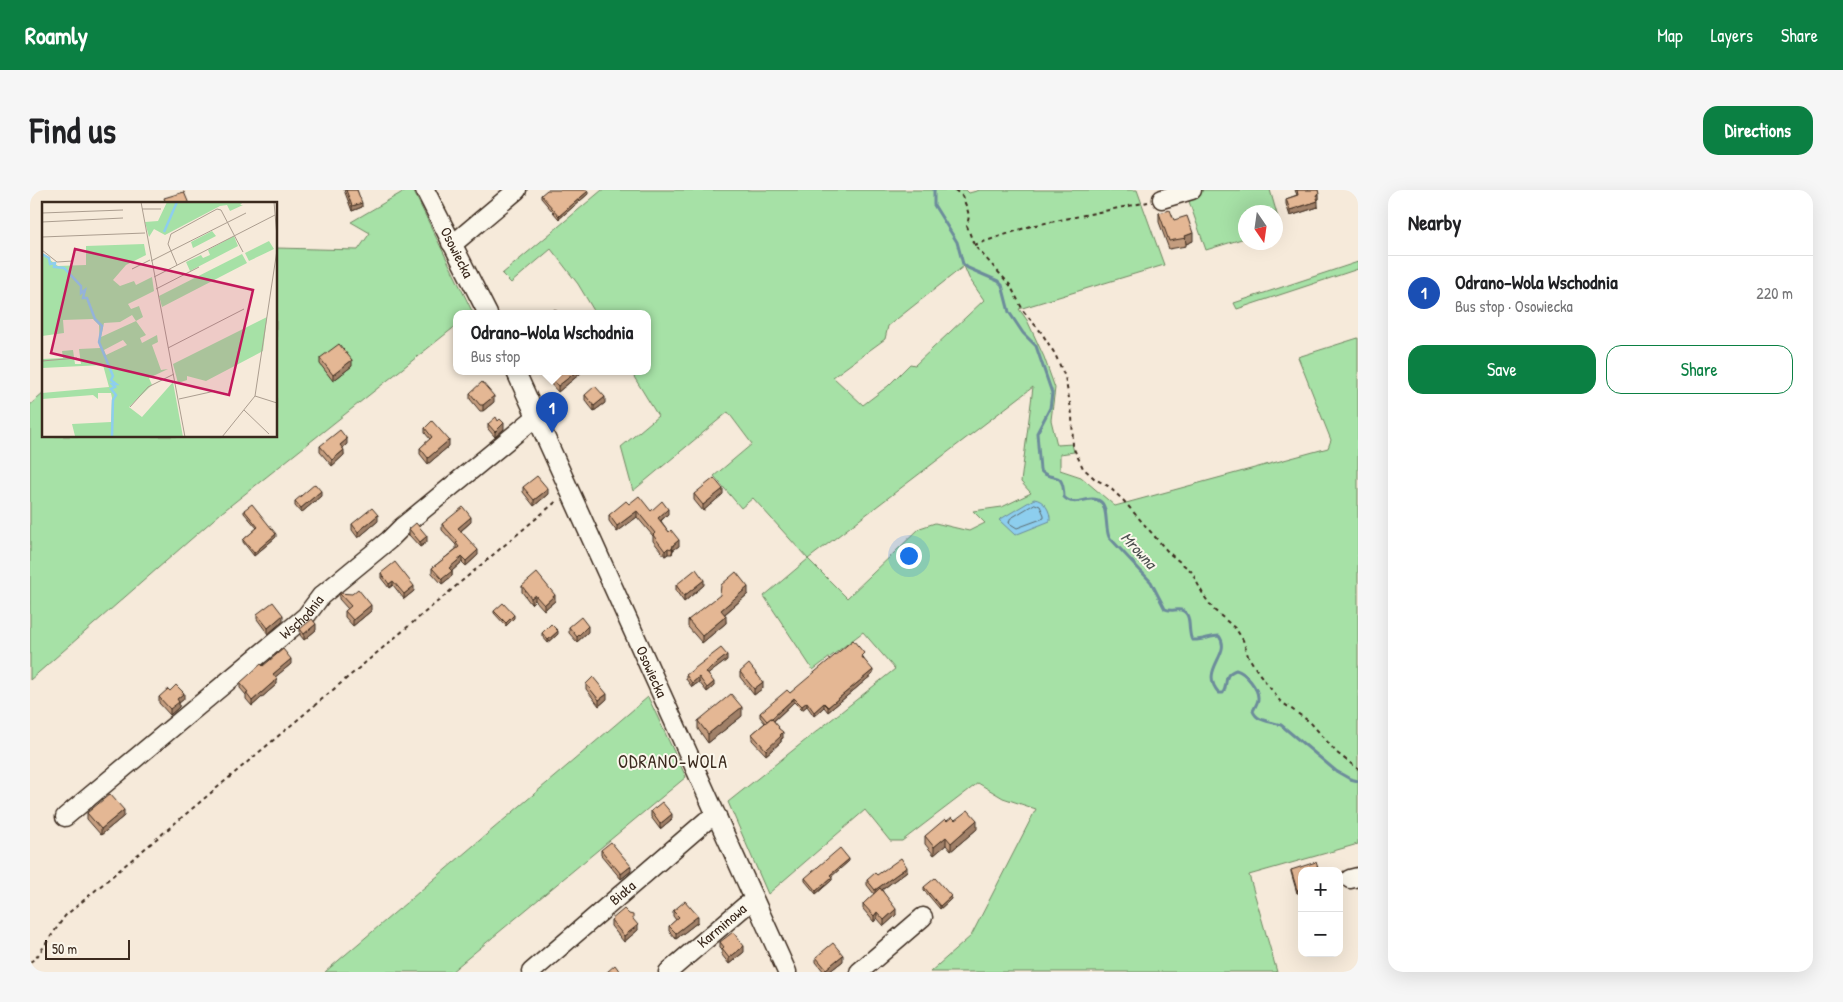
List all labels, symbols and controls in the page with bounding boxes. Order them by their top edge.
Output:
text: Roamly [25,19,88,51]
text: Map [1657,23,1683,48]
text: Layers [1711,23,1753,48]
text: Share [1781,23,1818,48]
button: Directions [1703,106,1813,155]
text: Find us [30,107,116,154]
inset map [42,202,278,438]
north arrow [1238,205,1283,250]
text: Nearby [1408,208,1461,237]
street label: Osowiecka [435,223,479,281]
text: Odrano-Wola Wschodnia [1455,269,1618,295]
text: 1 [1421,282,1427,304]
text: 220 m [1756,282,1793,304]
text: Bus stop · Osowiecka [1455,295,1573,317]
popup [453,310,651,375]
text: Odrano-Wola Wschodnia [471,319,633,345]
text: Bus stop [471,345,520,367]
button: Save [1408,345,1596,394]
button: Share [1606,345,1793,394]
pin: 1 [536,392,568,433]
water label: Mrowna [1116,527,1163,575]
your location [896,543,922,569]
street label: Wschodnia [275,590,328,644]
street label: Osowiecka [631,643,673,701]
district label: ODRANO-WOLA [618,749,728,774]
map controls [1298,867,1343,957]
button: + [1298,867,1343,912]
street label: Biała [605,875,640,910]
street label: Karminowa [692,898,751,953]
button: − [1298,912,1343,957]
scale bar [45,937,130,960]
text: 50 m [52,939,77,958]

